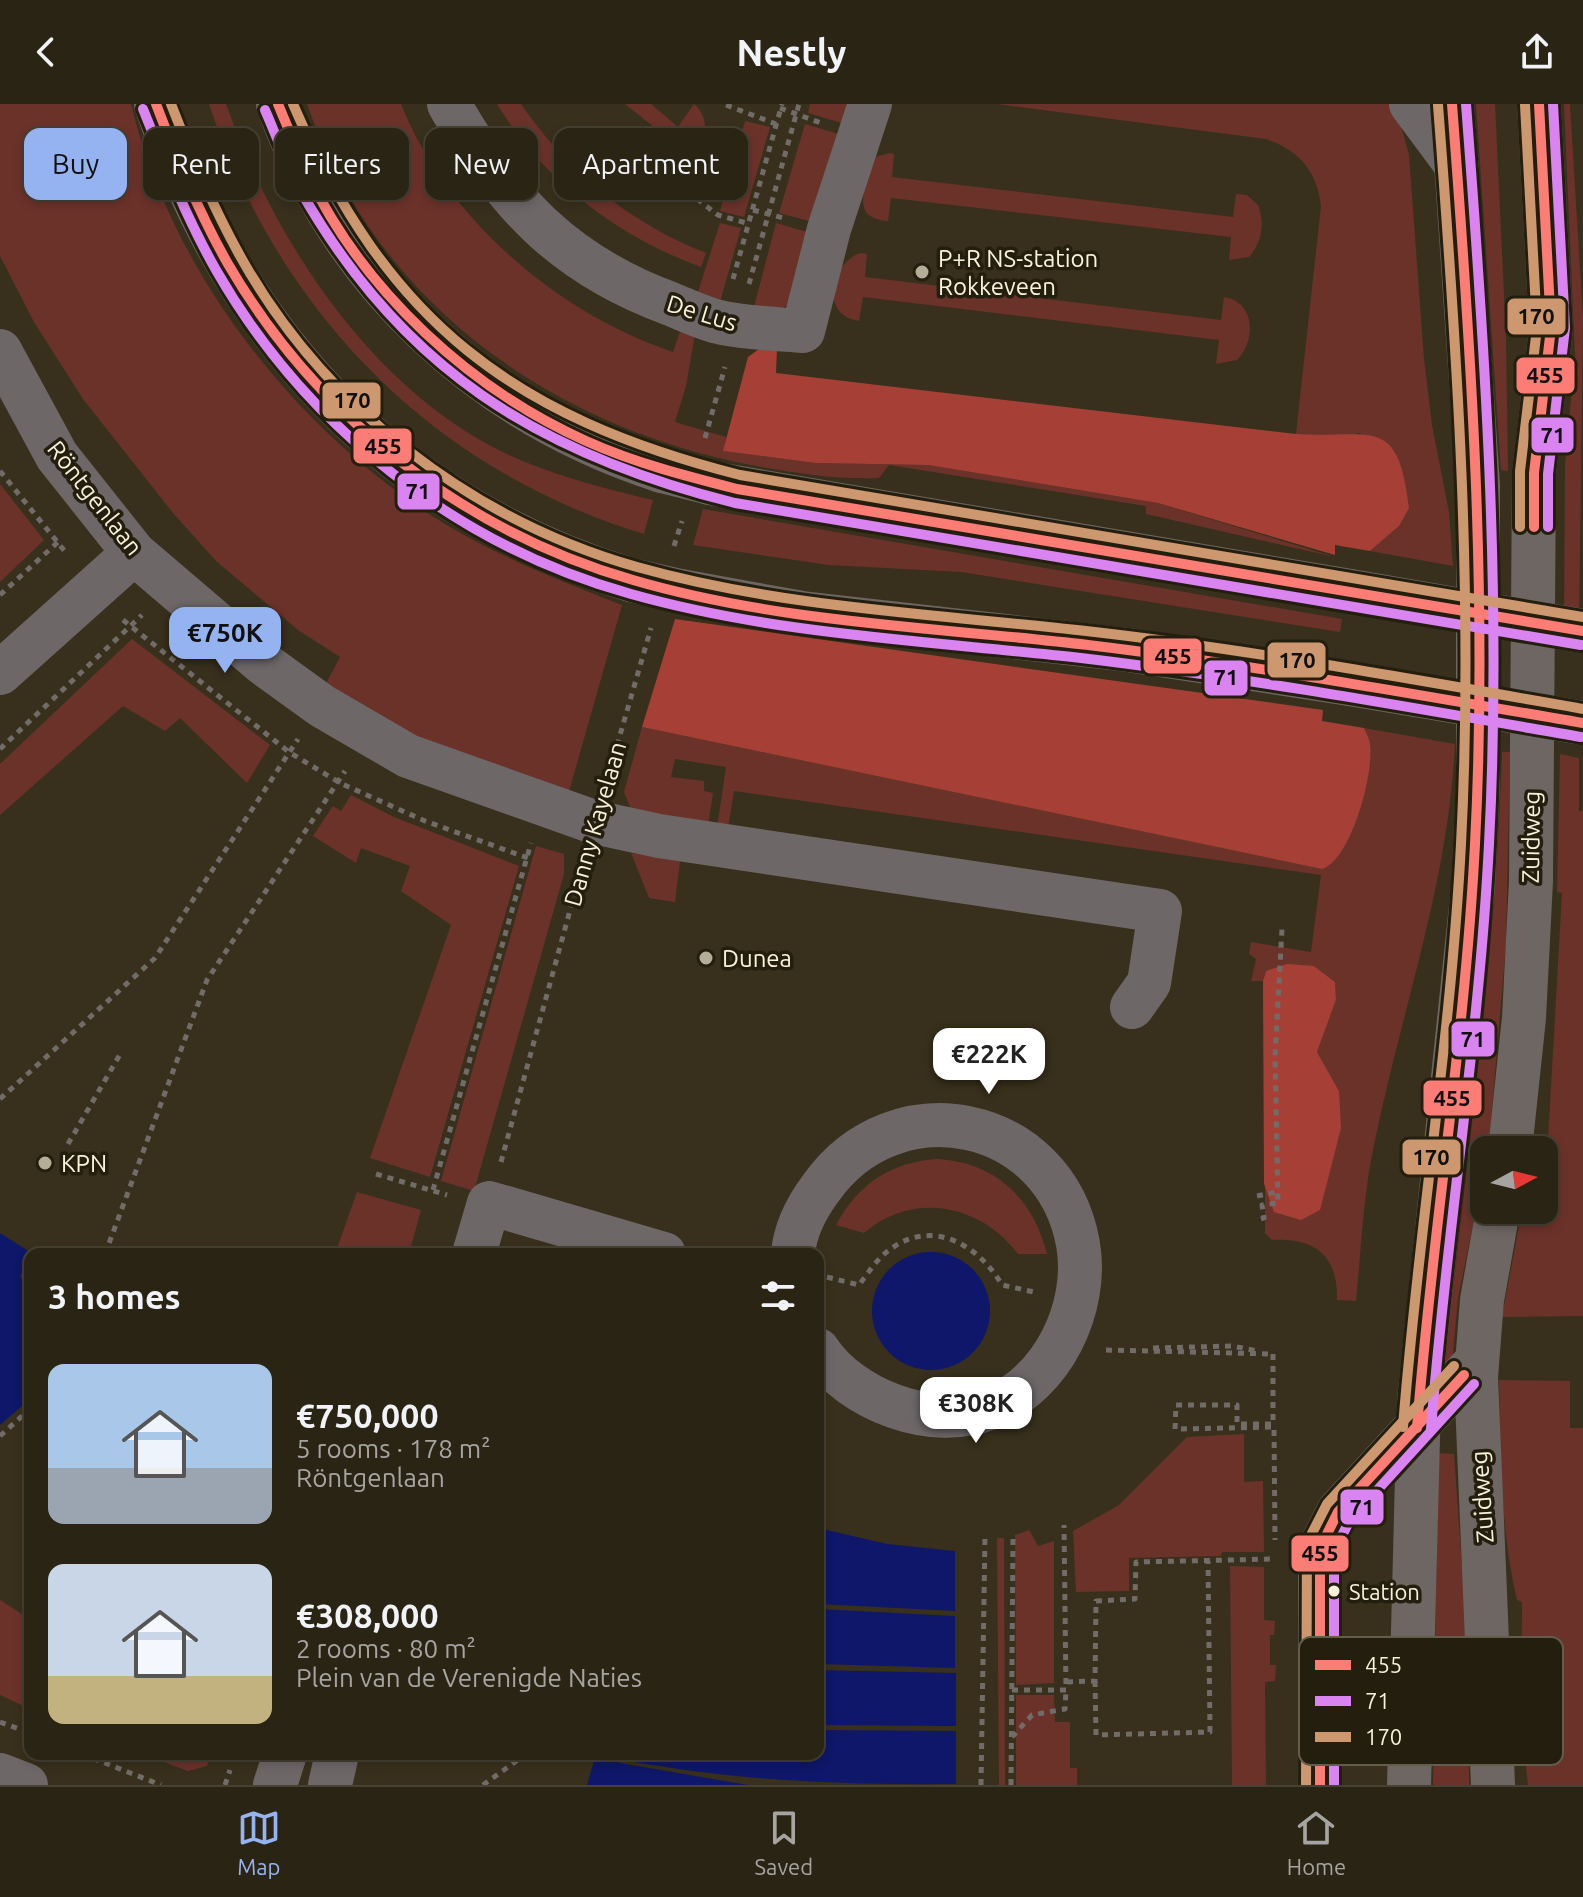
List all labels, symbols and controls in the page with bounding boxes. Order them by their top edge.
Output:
icon: back [24,30,68,74]
icon: share [1515,30,1559,74]
text: Nestly [737,32,846,73]
chip: Buy [24,128,127,200]
chip: Rent [143,128,259,200]
chip: Filters [275,128,409,200]
chip: New [425,128,538,200]
chip: Apartment [554,128,748,200]
place label: P+R NS-station Rokkeveen [938,245,1098,300]
marker: P+R NS-station Rokkeveen [913,263,931,281]
street label: De Lus [664,290,740,336]
line badge: 170 [1506,297,1567,336]
text: 170 [1517,303,1555,328]
line badge: 455 [1515,356,1576,395]
text: 455 [1526,362,1564,387]
line badge: 170 [321,381,382,420]
text: 170 [333,387,371,412]
line badge: 71 [1530,416,1575,454]
text: 71 [1541,422,1565,447]
line badge: 455 [352,427,413,465]
text: 455 [364,433,402,458]
street label: Röntgenlaan [42,436,148,560]
line badge: 71 [396,472,441,511]
text: 71 [406,478,430,503]
pin: €750K [169,607,281,675]
text: €750K [187,618,263,647]
line badge: 455 [1142,637,1203,675]
line badge: 170 [1266,641,1327,679]
text: 455 [1154,643,1192,668]
text: 170 [1278,647,1316,672]
line badge: 71 [1203,659,1249,697]
text: 71 [1214,664,1238,689]
street label: Danny Kayelaan [559,739,631,909]
street label: Zuidweg [1517,790,1545,884]
place label: Dunea [722,945,792,972]
marker: Dunea [697,949,715,967]
line badge: 71 [1450,1020,1496,1058]
text: 71 [1461,1026,1485,1051]
pin: €222K [933,1028,1045,1096]
text: €222K [951,1039,1027,1068]
line badge: 455 [1422,1079,1483,1117]
text: 455 [1433,1085,1471,1110]
north arrow [1470,1136,1558,1224]
map controls [1470,1136,1558,1224]
line badge: 170 [1401,1138,1462,1176]
text: 170 [1412,1144,1450,1169]
place label: KPN [61,1150,107,1177]
marker: KPN [36,1154,54,1172]
icon: filters [756,1274,800,1318]
text: 3 homes [48,1277,181,1315]
pin: €308K [920,1377,1032,1445]
text: €308K [938,1388,1014,1417]
icon: home [112,1396,208,1492]
text: €750,000 [296,1396,439,1434]
text: 5 rooms · 178 m² [296,1434,491,1463]
street label: Zuidweg [1465,1450,1499,1544]
text: Röntgenlaan [296,1463,445,1492]
line badge: 71 [1339,1488,1385,1526]
text: 71 [1350,1494,1374,1519]
line badge: 455 [1290,1534,1350,1573]
text: 455 [1301,1540,1339,1565]
place label: Station [1349,1579,1420,1604]
marker: Station [1326,1583,1342,1599]
icon: home [112,1596,208,1692]
text: €308,000 [296,1596,439,1634]
text: 2 rooms · 80 m² [296,1634,476,1663]
legend [1299,1637,1563,1765]
text: 455 [1365,1652,1402,1677]
text: Plein van de Verenigde Naties [296,1663,642,1692]
text: 71 [1365,1688,1390,1713]
text: 170 [1365,1724,1402,1749]
tab: Map [237,1806,281,1879]
tab: Saved [755,1806,813,1879]
tab: Home [1287,1806,1346,1879]

